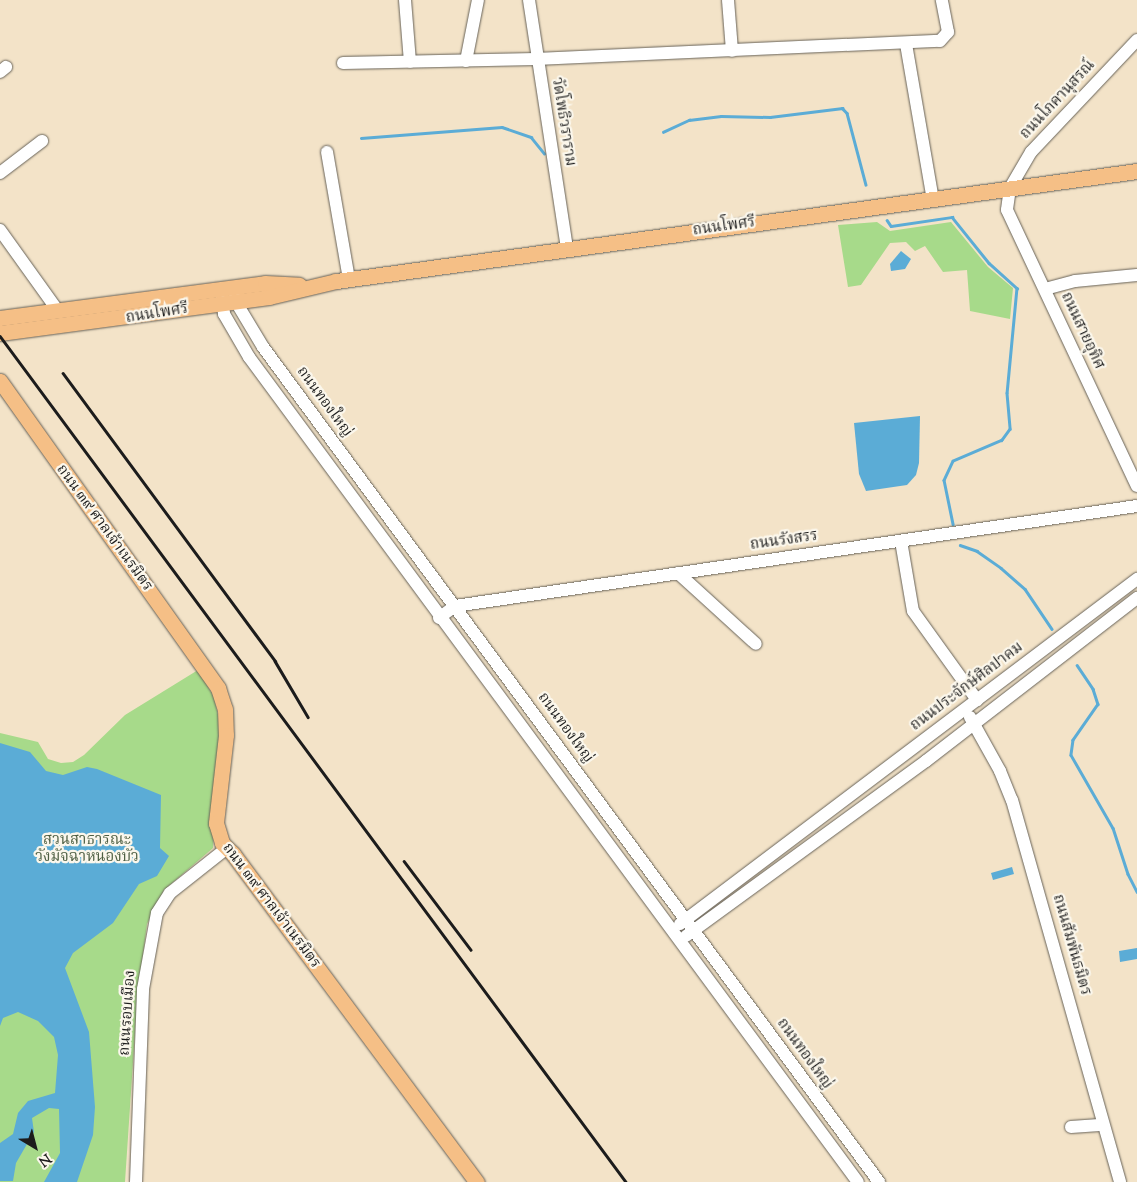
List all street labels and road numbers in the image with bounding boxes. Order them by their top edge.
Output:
street label: ถนนโภคานุสรณ์ [1017,57,1099,143]
street label: วัดโพธิวราราม [547,76,579,168]
street label: ถนนโพศรี [692,214,756,240]
street label: ถนนสายอุทิศ [1056,290,1108,372]
street label: ถนนโพศรี [125,300,189,328]
street label: ถนนทองใหญ่ [292,363,356,441]
street label: ถนน ๓๙ ศาลเจ้าเนรมิตร [52,461,156,595]
street label: ถนนรังสรร [749,527,819,555]
street label: ถนนประจักษ์ศิลปาคม [907,639,1027,735]
street label: ถนนทองใหญ่ [533,689,597,767]
street label: ถนน ๓๙ ศาลเจ้าเนรมิตร [218,840,324,972]
street label: ถนนสัมพันธมิตร [1048,892,1094,998]
street label: ถนนรอบเมือง [116,970,140,1056]
street label: ถนนทองใหญ่ [772,1015,836,1093]

